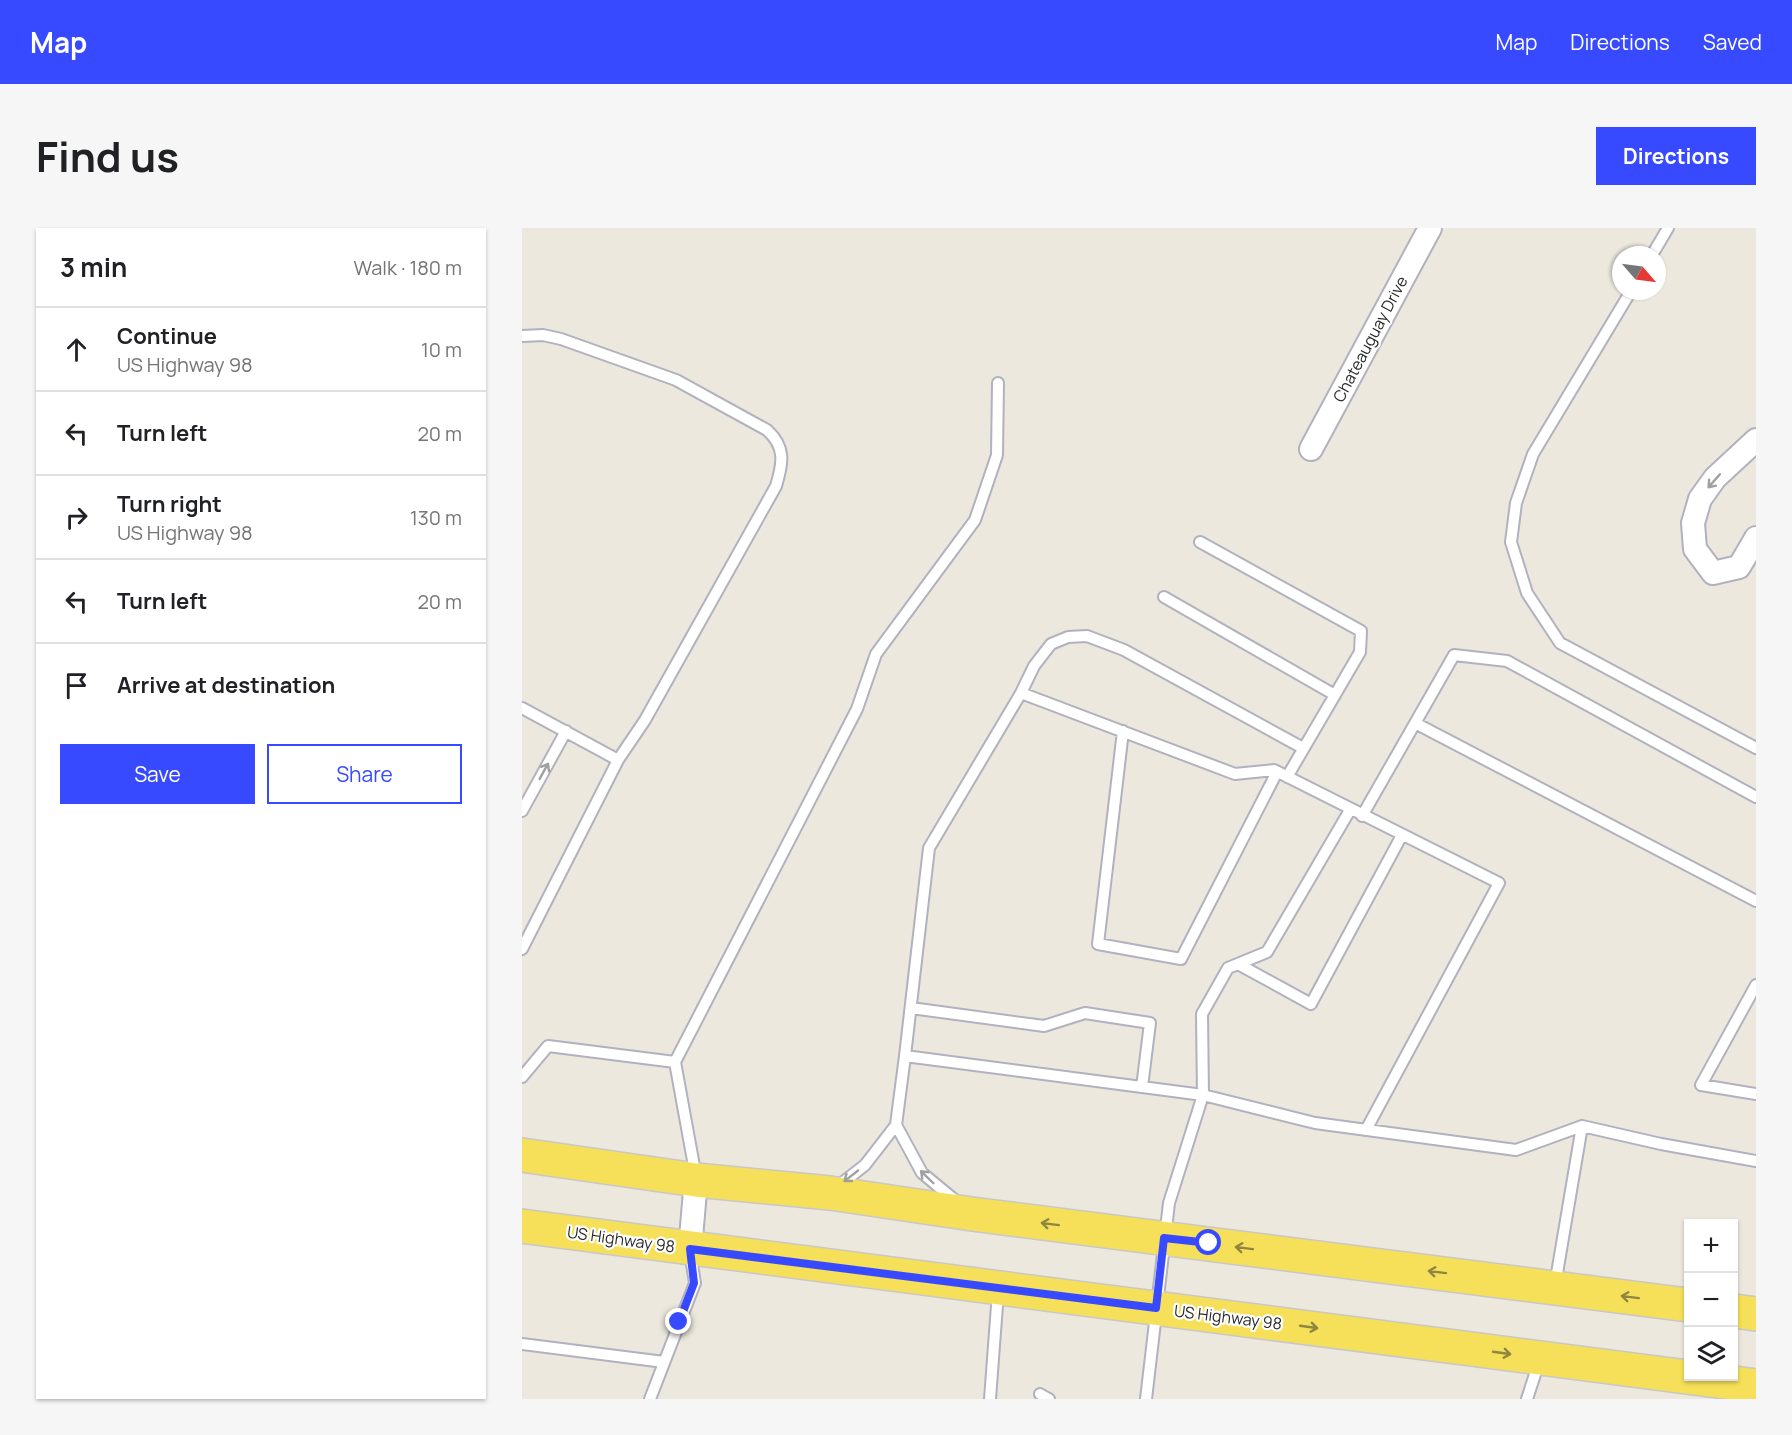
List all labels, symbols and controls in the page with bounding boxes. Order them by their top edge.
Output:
text: Map [30,23,87,61]
text: Map [1496,28,1537,56]
text: Directions [1570,28,1670,56]
text: Saved [1703,28,1762,56]
text: Find us [36,127,179,185]
button: Directions [1596,127,1756,185]
north arrow [1612,246,1666,300]
text: 3 min [60,249,127,285]
text: Walk · 180 m [353,254,462,281]
street label: Chateauguay Drive [1327,272,1413,406]
text: Continue [117,321,217,351]
icon: ahead [60,333,93,366]
text: 10 m [421,336,462,363]
text: US Highway 98 [117,351,253,378]
icon: left [60,417,93,450]
text: Turn left [117,418,207,448]
text: 20 m [417,420,462,447]
one-way arrow [1707,473,1721,488]
text: Turn right [117,489,222,519]
icon: right [60,501,93,534]
text: 130 m [410,504,462,531]
text: US Highway 98 [117,519,253,546]
icon: left [60,585,93,618]
text: Turn left [117,586,207,616]
text: 20 m [417,588,462,615]
icon: arrive [60,669,93,702]
text: Arrive at destination [117,670,335,700]
button: Save [60,744,255,804]
button: Share [267,744,462,804]
one-way arrow [538,763,550,780]
one-way arrow [920,1169,935,1184]
one-way arrow [843,1170,859,1183]
one-way arrow [1041,1218,1061,1229]
map controls [1684,1219,1738,1381]
button: + [1684,1219,1738,1273]
street label: US Highway 98 [566,1221,676,1257]
route start [1195,1229,1221,1255]
one-way arrow [1234,1242,1254,1253]
one-way arrow [1428,1267,1448,1278]
button: − [1684,1273,1738,1327]
one-way arrow [1621,1292,1641,1303]
street label: US Highway 98 [1173,1299,1283,1335]
route end [665,1308,691,1334]
one-way arrow [1299,1322,1318,1333]
button: layers [1684,1327,1738,1381]
one-way arrow [1492,1347,1512,1358]

